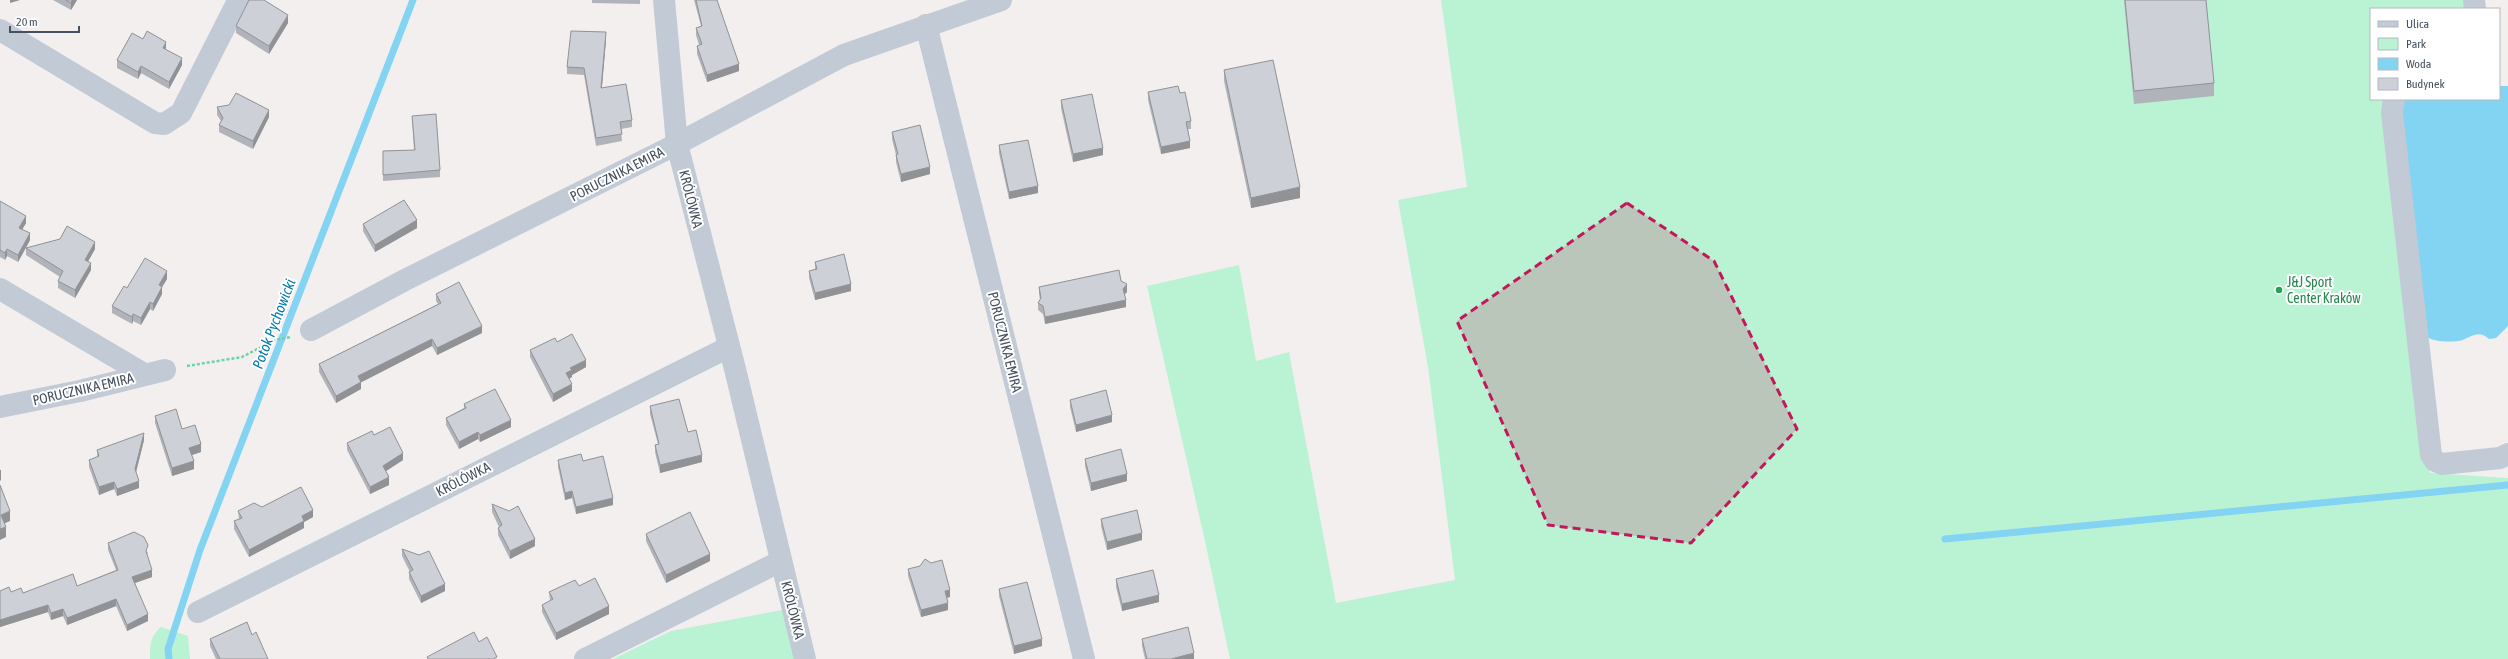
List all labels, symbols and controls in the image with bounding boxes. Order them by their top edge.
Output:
scale bar [10,8,79,34]
legend [2370,8,2500,100]
text: 20 m [16,15,38,29]
text: Ulica [2406,17,2429,31]
text: Park [2406,37,2427,51]
text: Woda [2406,57,2431,71]
text: Budynek [2406,77,2445,91]
street label: PORUCZNIKA EMIRA [567,143,667,205]
street label: KRÓLÓWKA [676,168,706,230]
place label: J&J Sport Center Kraków [2287,274,2361,306]
water label: Potok Pychowicki [249,276,299,371]
marker: J&J Sport Center Kraków [2274,285,2284,295]
street label: PORUCZNIKA EMIRA [985,290,1025,394]
street label: PORUCZNIKA EMIRA [31,370,135,408]
street label: KRÓLÓWKA [433,458,493,500]
street label: KRÓLÓWKA [778,579,808,641]

